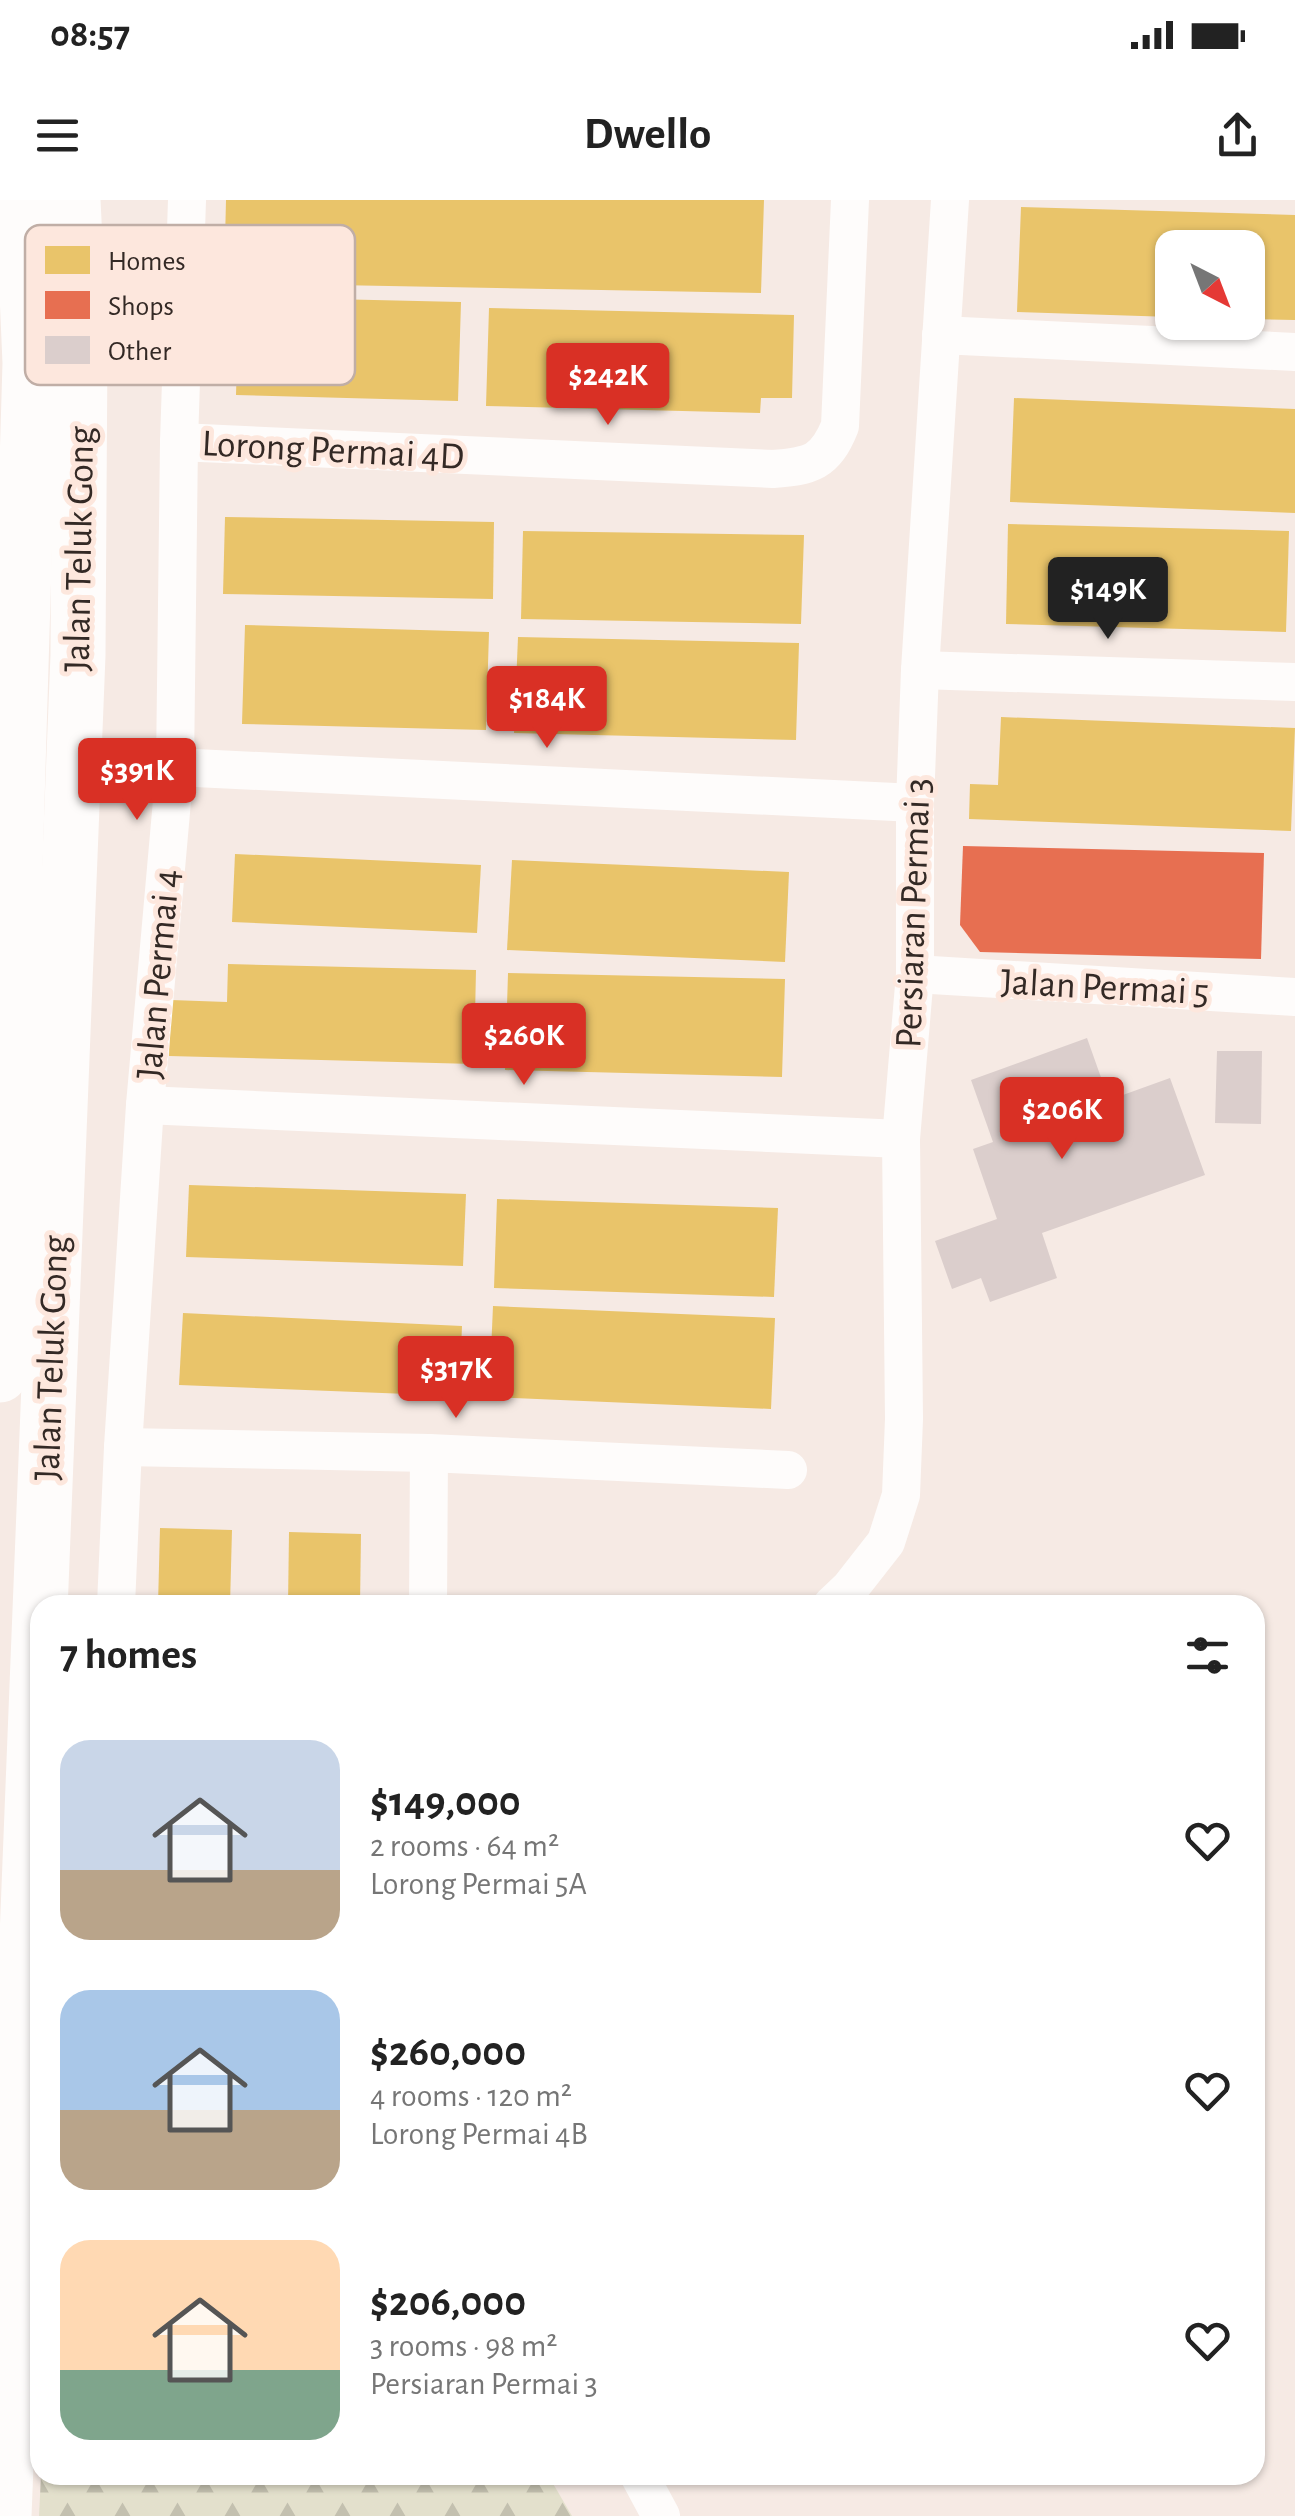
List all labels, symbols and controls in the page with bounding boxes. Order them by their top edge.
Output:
text: 08:57 [50,16,130,54]
icon: menu [30,108,85,163]
icon: share [1210,108,1265,163]
text: Dwello [584,112,711,157]
legend [25,225,355,385]
north arrow [1155,230,1265,340]
map controls [1155,230,1265,340]
text: Homes [108,248,186,276]
text: Shops [108,293,174,321]
text: Other [108,338,171,366]
pin: $242K [538,343,678,428]
text: $242K [568,359,648,391]
street label: Lorong Permai 4D [201,425,465,477]
street label: Jalan Teluk Gong [59,426,101,672]
pin: $149K [1038,557,1178,642]
text: $149K [1070,573,1146,605]
pin: $184K [477,666,617,751]
text: $184K [509,682,585,714]
pin: $391K [67,738,207,823]
text: $391K [100,754,174,786]
street label: Persiaran Permai 3 [890,777,938,1049]
street label: Jalan Permai 4 [131,868,187,1081]
street label: Jalan Permai 5 [1000,964,1210,1012]
pin: $260K [454,1003,594,1088]
text: $260K [484,1019,564,1051]
pin: $206K [992,1077,1132,1162]
text: $206K [1022,1093,1102,1125]
street label: Jalan Teluk Gong [29,1234,75,1481]
pin: $317K [386,1336,526,1421]
text: $317K [420,1352,492,1384]
icon: filters [1180,1628,1235,1683]
text: 7 homes [60,1634,197,1676]
icon: home [140,1780,260,1900]
text: $149,000 [370,1781,521,1823]
icon: heart [1180,1813,1235,1868]
text: 2 rooms · 64 m² [370,1830,559,1862]
text: Lorong Permai 5A [370,1868,587,1900]
icon: home [140,2030,260,2150]
text: $260,000 [370,2031,526,2073]
icon: heart [1180,2063,1235,2118]
text: 4 rooms · 120 m² [370,2080,572,2112]
text: Lorong Permai 4B [370,2118,588,2150]
icon: home [140,2280,260,2400]
text: $206,000 [370,2281,526,2323]
icon: heart [1180,2313,1235,2368]
text: 3 rooms · 98 m² [370,2330,557,2362]
text: Persiaran Permai 3 [370,2368,598,2400]

